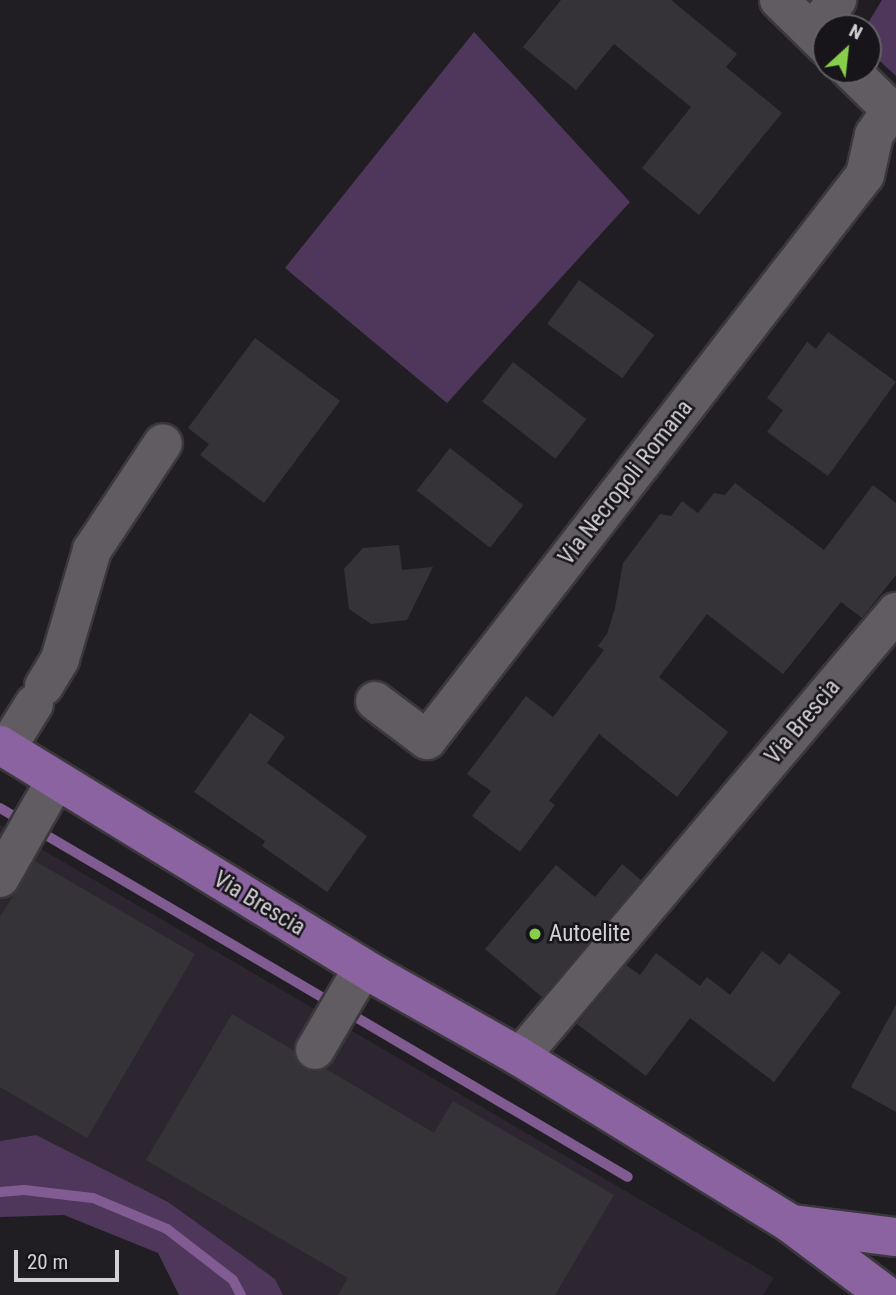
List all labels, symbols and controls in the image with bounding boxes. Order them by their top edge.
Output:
north arrow [812,14,882,84]
text: N [845,19,866,45]
street label: Via Necropoli Romana [553,395,699,571]
street label: Via Brescia [760,674,846,770]
street label: Via Brescia [208,866,310,942]
place label: Autoelite [549,920,630,948]
marker: Autoelite [527,926,543,942]
scale bar [18,1236,122,1280]
text: 20 m [27,1250,68,1274]

